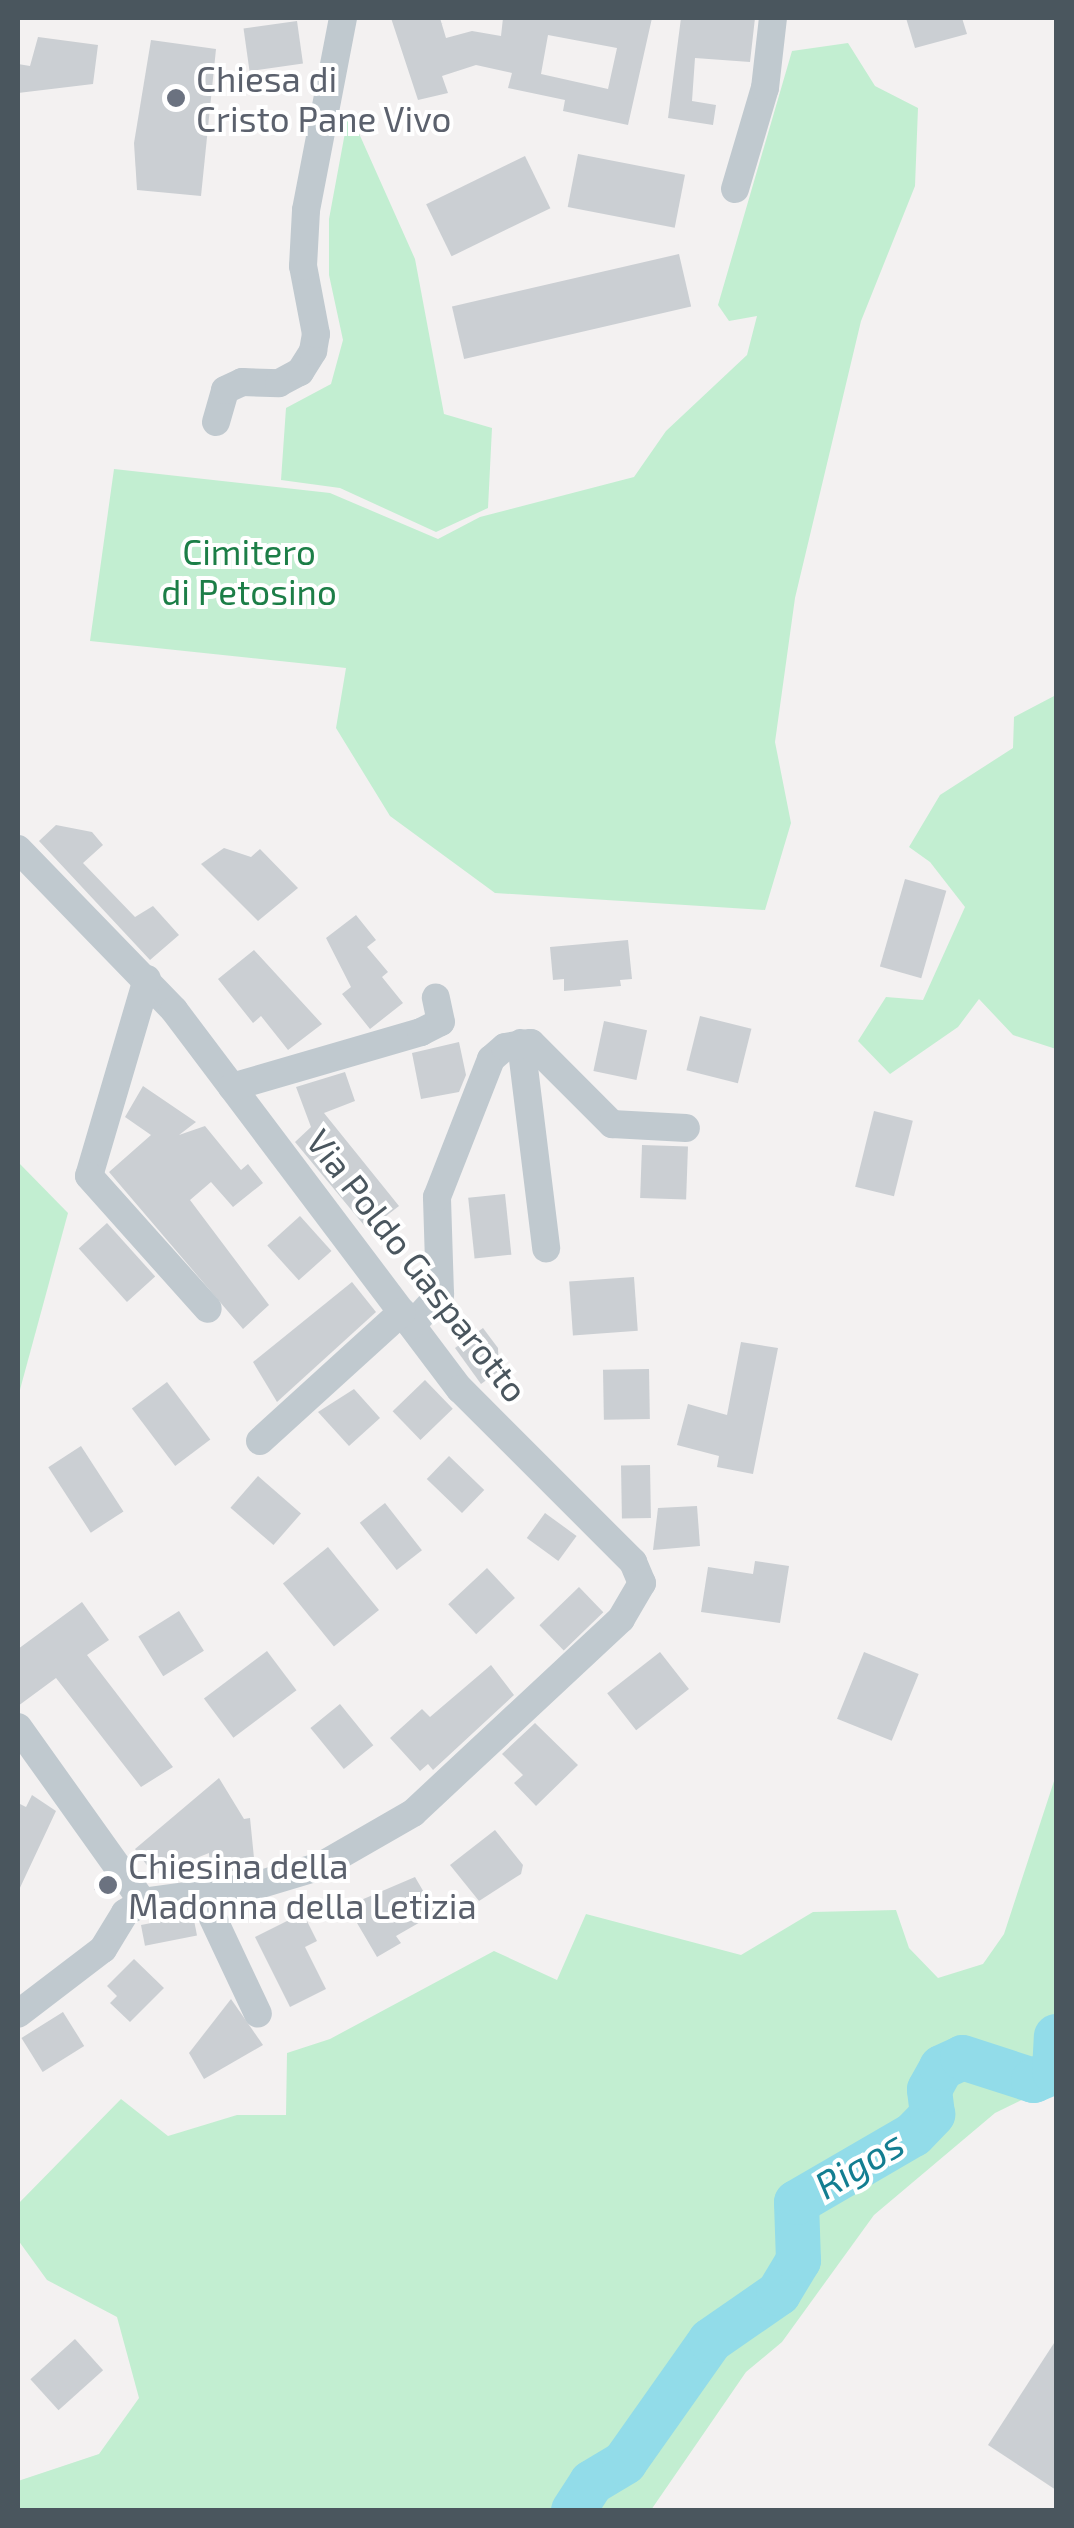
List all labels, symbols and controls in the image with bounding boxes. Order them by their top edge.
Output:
place label: Chiesa di Cristo Pane Vivo [196,57,452,139]
marker: Chiesa di Cristo Pane Vivo [165,87,187,109]
park label: Cimitero di Petosino [161,530,337,612]
street label: Via Poldo Gasparotto [299,1120,537,1410]
place label: Chiesina della Madonna della Letizia [128,1844,477,1926]
marker: Chiesina della Madonna della Letizia [97,1874,119,1896]
water label: Rigos [806,2120,912,2208]

